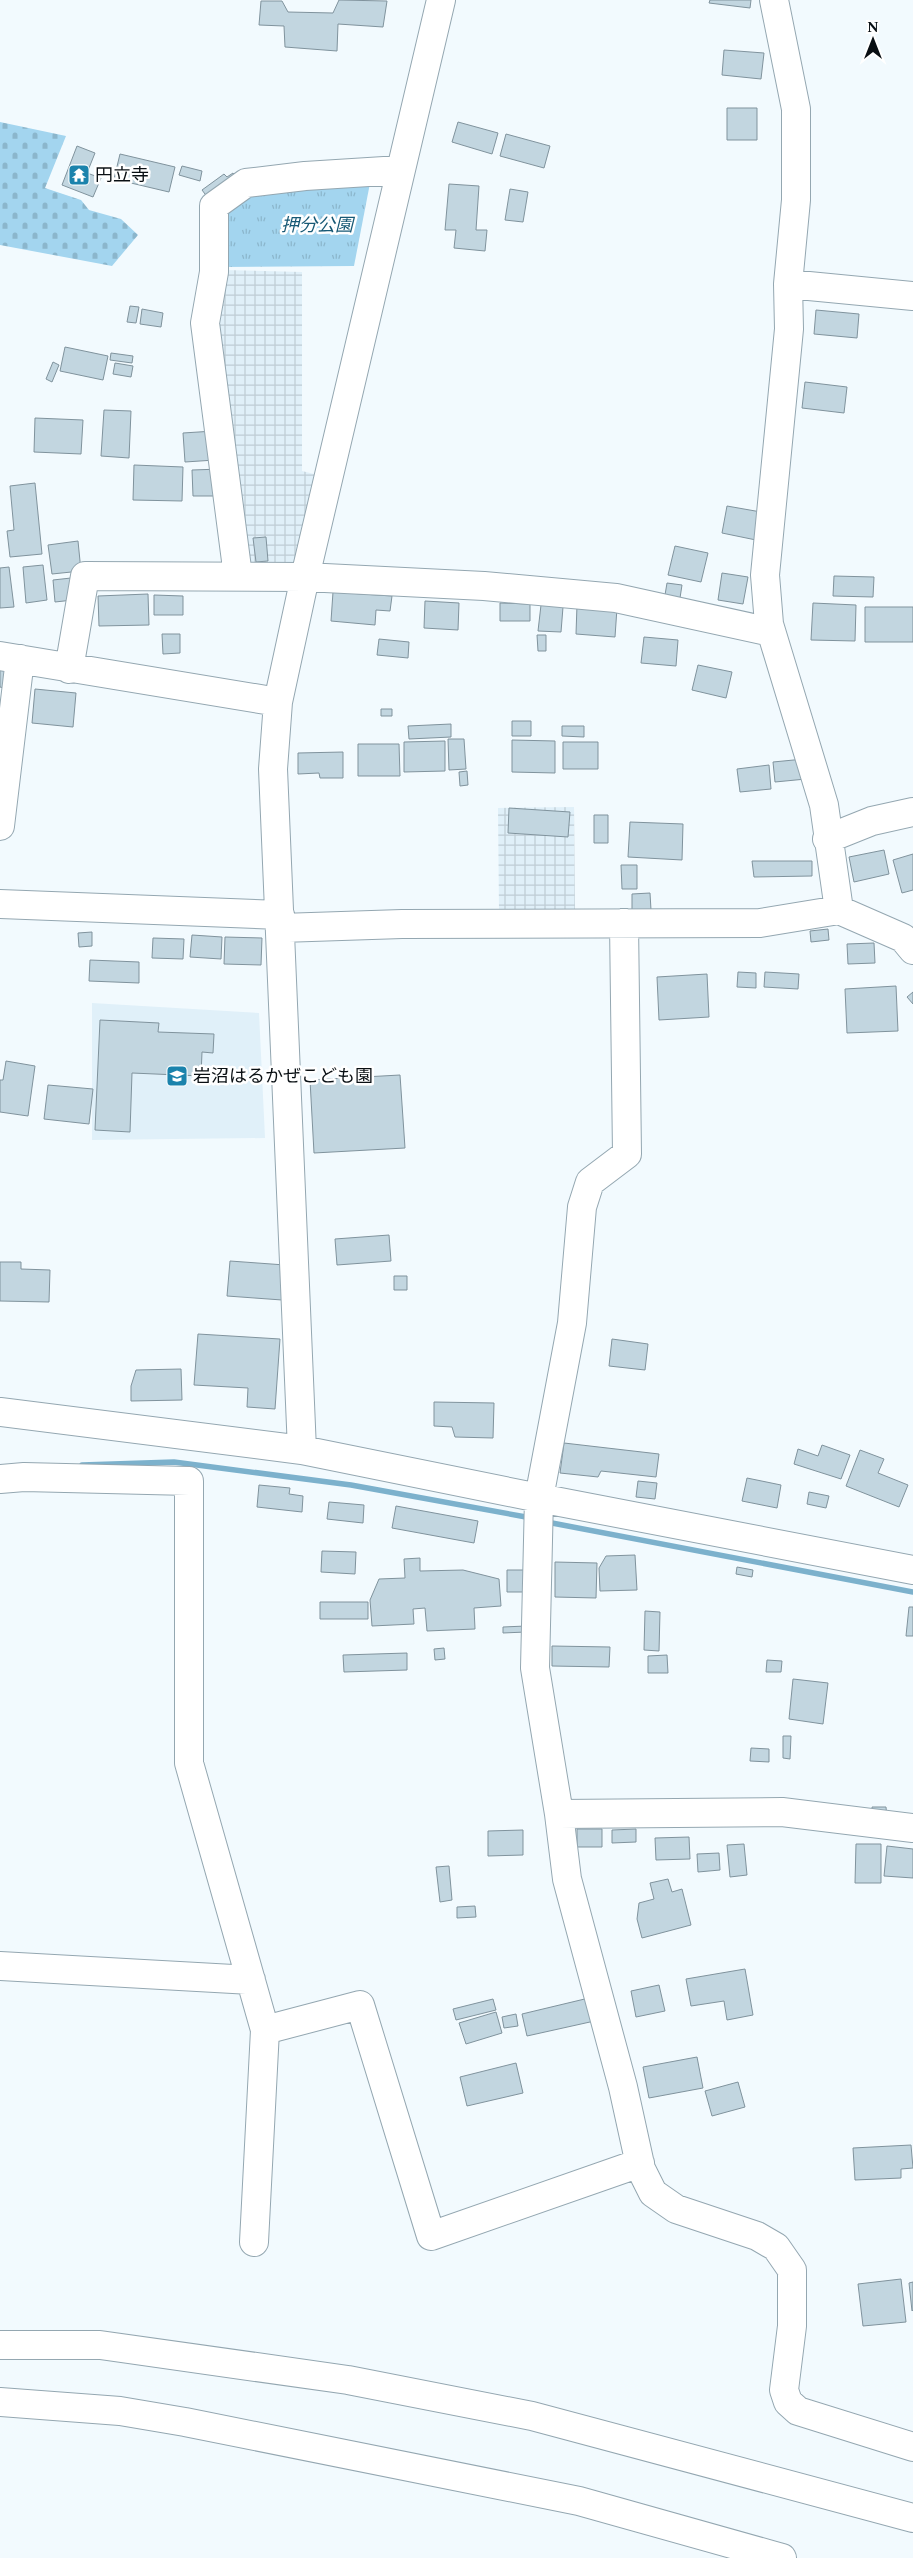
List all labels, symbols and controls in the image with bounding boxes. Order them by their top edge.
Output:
north arrow [848,15,898,65]
text: N [867,17,879,38]
place label: 円立寺 [95,162,149,189]
temple icon: 円立寺 [67,163,91,187]
park label: 押分公園 [281,212,356,239]
place label: 岩沼はるかぜこども園 [193,1063,373,1090]
school or university icon: 岩沼はるかぜこども園 [165,1064,189,1088]

